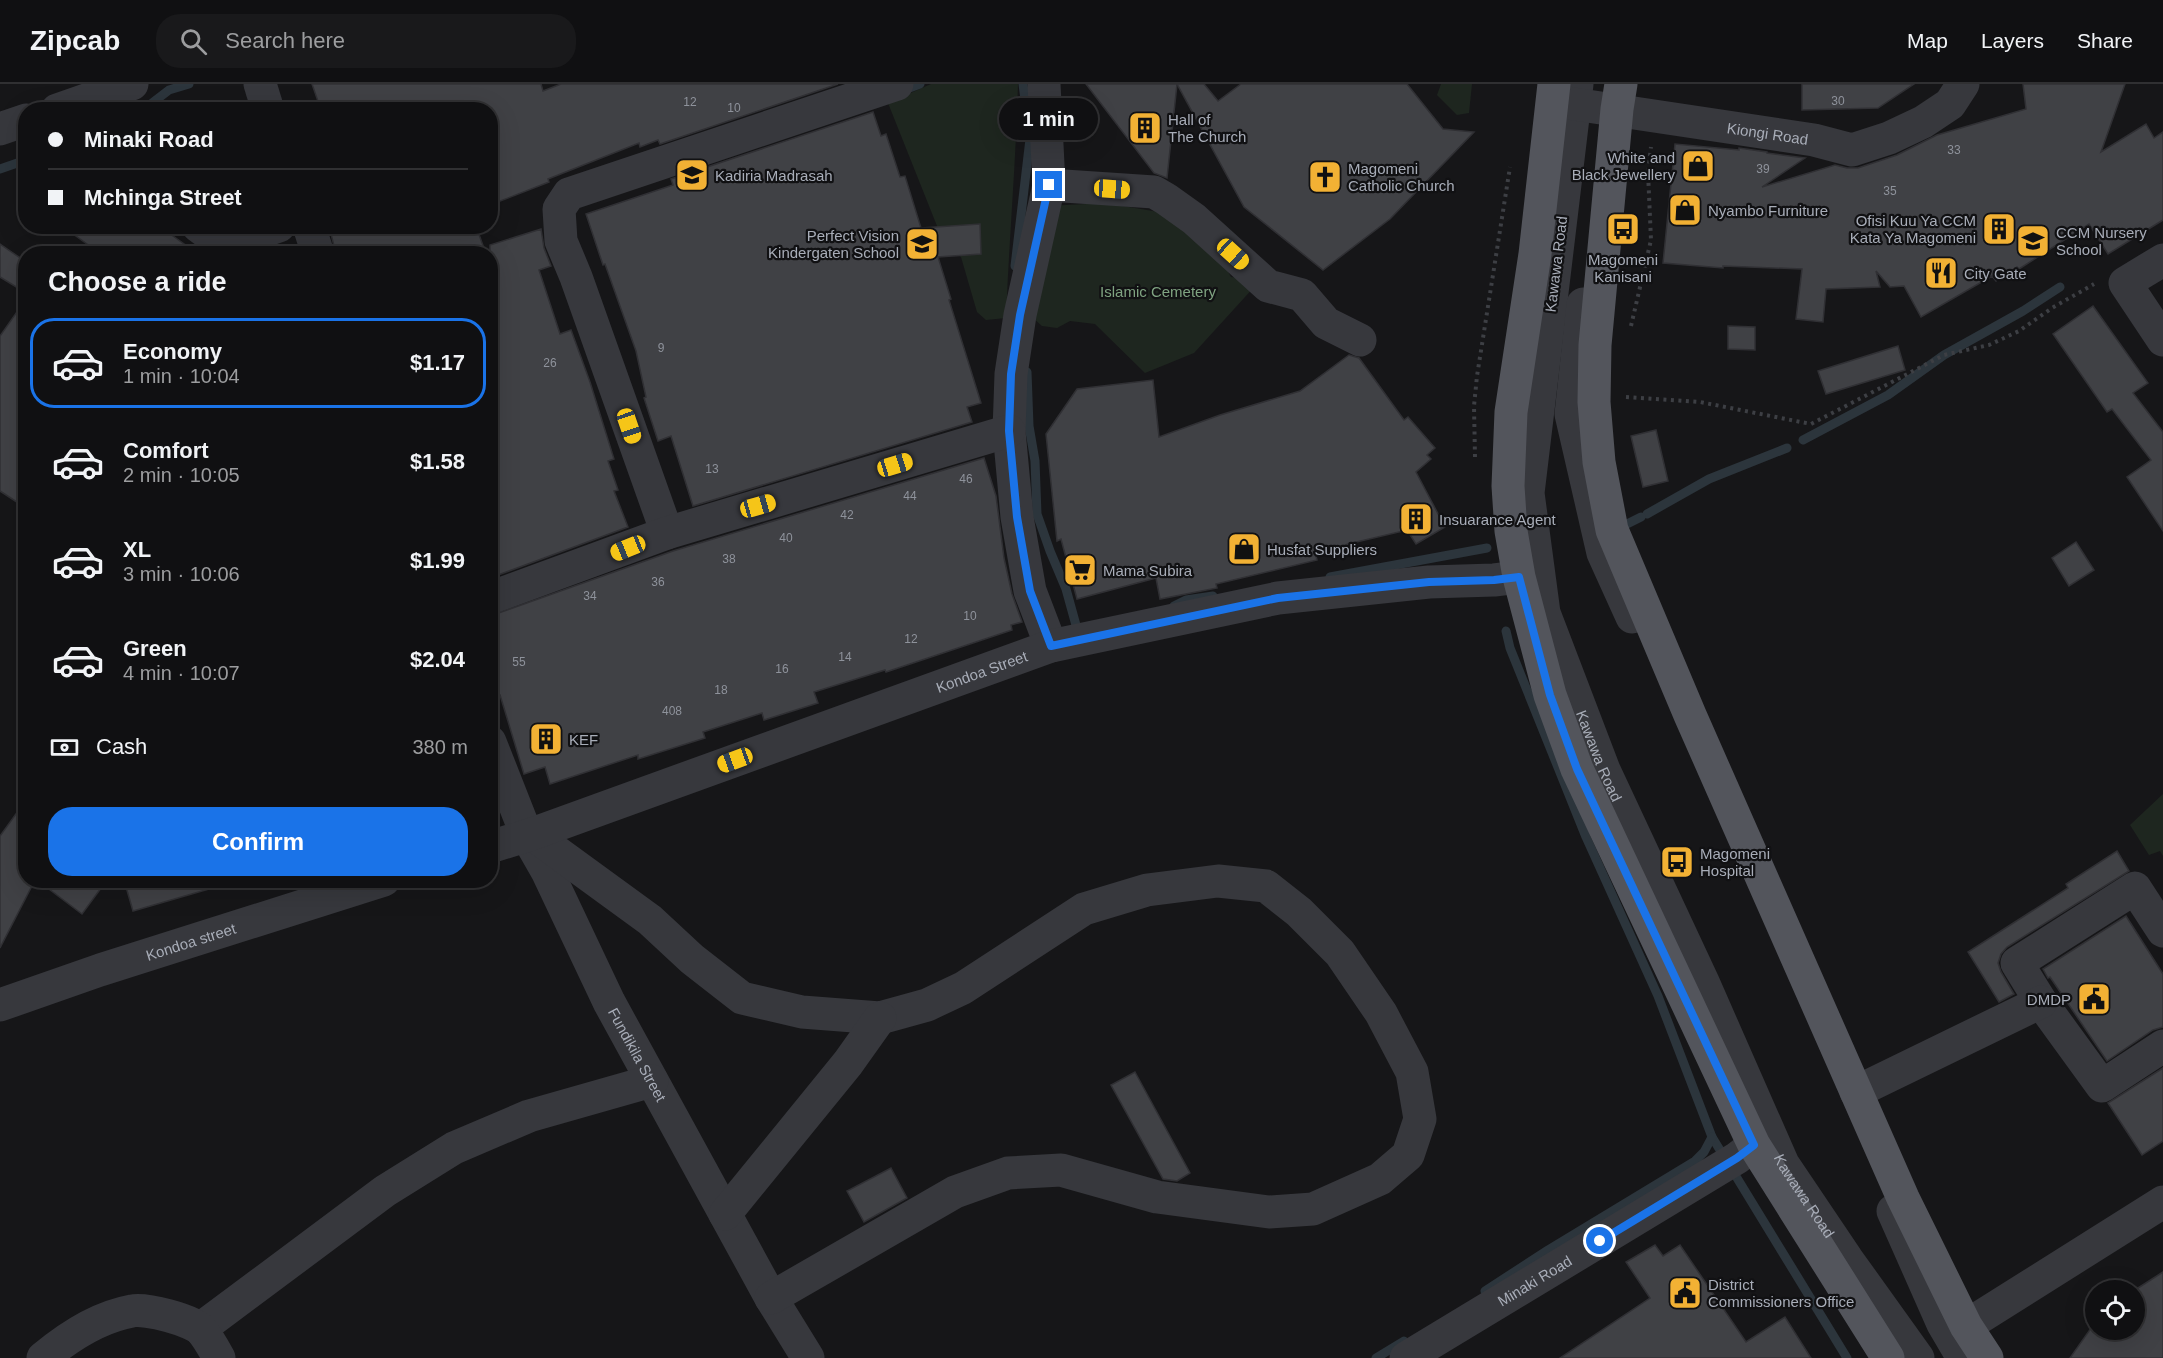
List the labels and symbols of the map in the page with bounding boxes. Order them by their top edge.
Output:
house number: 30 [1831,94,1845,108]
house number: 12 [683,95,697,109]
callout: 1 min [1000,98,1098,140]
house number: 10 [727,101,741,115]
building icon: Hall of The Church [1127,110,1163,146]
place label: Hall of The Church [1168,111,1246,145]
street label: Kiongi Road [1726,119,1809,148]
house number: 33 [1947,143,1961,157]
shop icon: White and Black Jewellery [1680,148,1716,184]
place label: White and Black Jewellery [1572,149,1675,183]
school or university icon: Kadiria Madrasah [674,157,710,193]
church icon: Magomeni Catholic Church [1307,159,1343,195]
place label: Magomeni Catholic Church [1348,160,1455,194]
house number: 39 [1756,162,1770,176]
place label: Kadiria Madrasah [715,167,833,184]
route end [1035,171,1062,198]
car [1093,179,1131,199]
house number: 35 [1883,184,1897,198]
shop icon: Nyambo Furniture [1667,192,1703,228]
place label: Nyambo Furniture [1708,202,1828,219]
bus stop icon: Magomeni Kanisani [1605,211,1641,247]
building icon: Ofisi Kuu Ya CCM Kata Ya Magomeni [1981,211,2017,247]
place label: Ofisi Kuu Ya CCM Kata Ya Magomeni [1850,212,1976,246]
street label: Kawawa Road [1542,215,1570,313]
school or university icon: CCM Nursery School [2015,223,2051,259]
place label: CCM Nursery School [2056,224,2147,258]
school or university icon: Perfect Vision Kindergaten School [904,226,940,262]
place label: Perfect Vision Kindergaten School [768,227,899,261]
car [1214,235,1252,273]
place label: Magomeni Kanisani [1588,251,1658,285]
restaurant icon: City Gate [1923,255,1959,291]
place label: City Gate [1964,265,2027,282]
park label: Islamic Cemetery [1100,283,1216,300]
house number: 9 [658,341,665,355]
house number: 26 [543,356,557,370]
car [615,406,643,446]
car [875,451,915,479]
house number: 13 [705,462,719,476]
house number: 46 [959,472,973,486]
house number: 44 [903,489,917,503]
car [738,492,778,520]
building icon: Insuarance Agent [1398,501,1434,537]
house number: 42 [840,508,854,522]
place label: Insuarance Agent [1439,511,1557,528]
house number: 40 [779,531,793,545]
shop icon: Husfat Suppliers [1226,531,1262,567]
car [608,533,648,563]
place label: Husfat Suppliers [1267,541,1377,558]
house number: 38 [722,552,736,566]
supermarket icon: Mama Subira [1062,552,1098,588]
place label: Mama Subira [1103,562,1193,579]
house number: 36 [651,575,665,589]
house number: 34 [583,589,597,603]
house number: 10 [963,609,977,623]
house number: 12 [904,632,918,646]
street label: Kondoa Street [933,647,1030,696]
house number: 14 [838,650,852,664]
house number: 55 [512,655,526,669]
house number: 16 [775,662,789,676]
house number: 18 [714,683,728,697]
house number: 408 [662,704,682,718]
street label: Kawawa Road [1573,708,1626,804]
building icon: KEF [528,721,564,757]
place label: KEF [569,731,598,748]
car [715,745,755,775]
bus stop icon: Magomeni Hospital [1659,844,1695,880]
place label: Magomeni Hospital [1700,845,1770,879]
street label: Kondoa street [144,919,239,964]
public building icon: DMDP [2076,981,2112,1017]
place label: DMDP [2027,991,2071,1008]
street label: Fundikila Street [605,1005,671,1105]
street label: Kawawa Road [1771,1151,1838,1241]
route start [1586,1227,1613,1254]
street label: Minaki Road [1494,1252,1574,1309]
public building icon: District Commissioners Office [1667,1275,1703,1311]
place label: District Commissioners Office [1708,1276,1854,1310]

